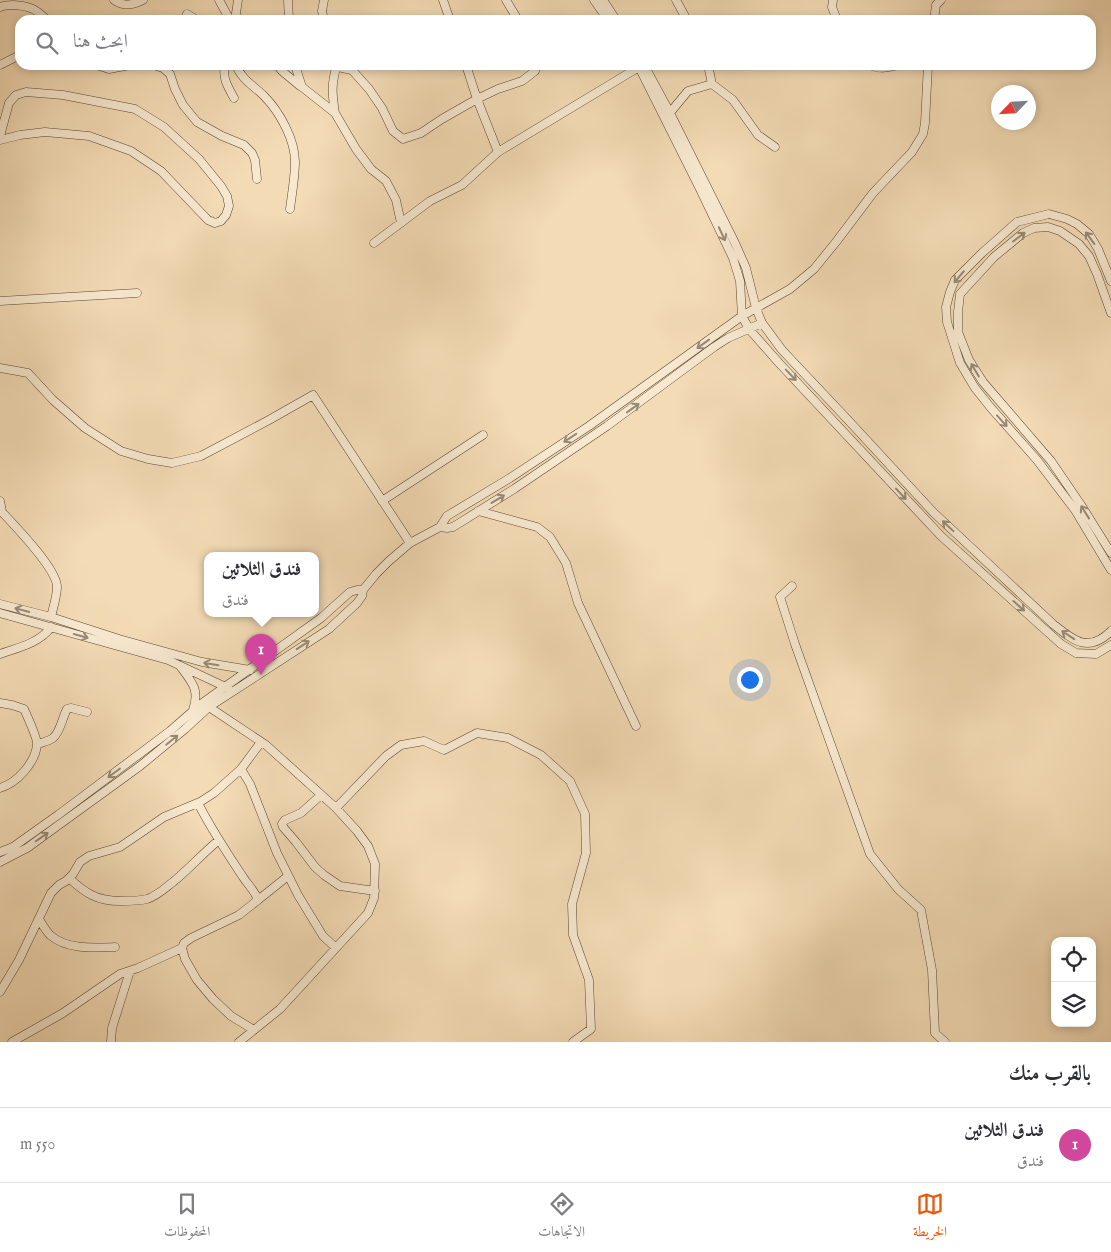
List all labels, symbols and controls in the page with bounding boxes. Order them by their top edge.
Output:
search box [15,15,1096,70]
icon: search [33,29,61,57]
text: ابحث هنا [73,30,128,54]
north arrow [991,85,1036,130]
one-way arrow [717,226,727,241]
one-way arrow [1085,231,1095,245]
one-way arrow [1012,232,1026,242]
one-way arrow [953,270,964,283]
one-way arrow [696,339,710,349]
one-way arrow [970,363,980,377]
one-way arrow [785,369,797,381]
one-way arrow [626,403,640,413]
one-way arrow [996,414,1007,427]
one-way arrow [564,434,578,444]
one-way arrow [895,487,907,500]
one-way arrow [491,494,505,504]
one-way arrow [1080,505,1090,519]
one-way arrow [941,520,954,532]
popup [204,552,319,617]
text: فندق الثلاثين [222,558,301,582]
text: فندق [222,591,249,611]
one-way arrow [1012,600,1025,612]
one-way arrow [14,604,30,614]
one-way arrow [1061,630,1075,640]
one-way arrow [72,631,88,641]
pin: 1 [245,634,277,675]
one-way arrow [296,640,310,650]
one-way arrow [204,658,220,668]
your location [737,667,763,693]
one-way arrow [165,735,178,746]
one-way arrow [107,768,121,778]
one-way arrow [35,832,49,842]
map controls [1051,937,1096,1027]
button: locate [1051,937,1096,982]
button: layers [1051,982,1096,1027]
text: بالقرب منك [1009,1061,1091,1088]
text: فندق الثلاثين [964,1119,1044,1143]
text: 550 m [20,1135,55,1155]
text: 1 [1072,1135,1078,1155]
text: فندق [1017,1152,1044,1172]
tab: المحفوظات [164,1190,210,1245]
tab: الاتجاهات [538,1190,585,1245]
tab: الخريطة [913,1190,947,1245]

